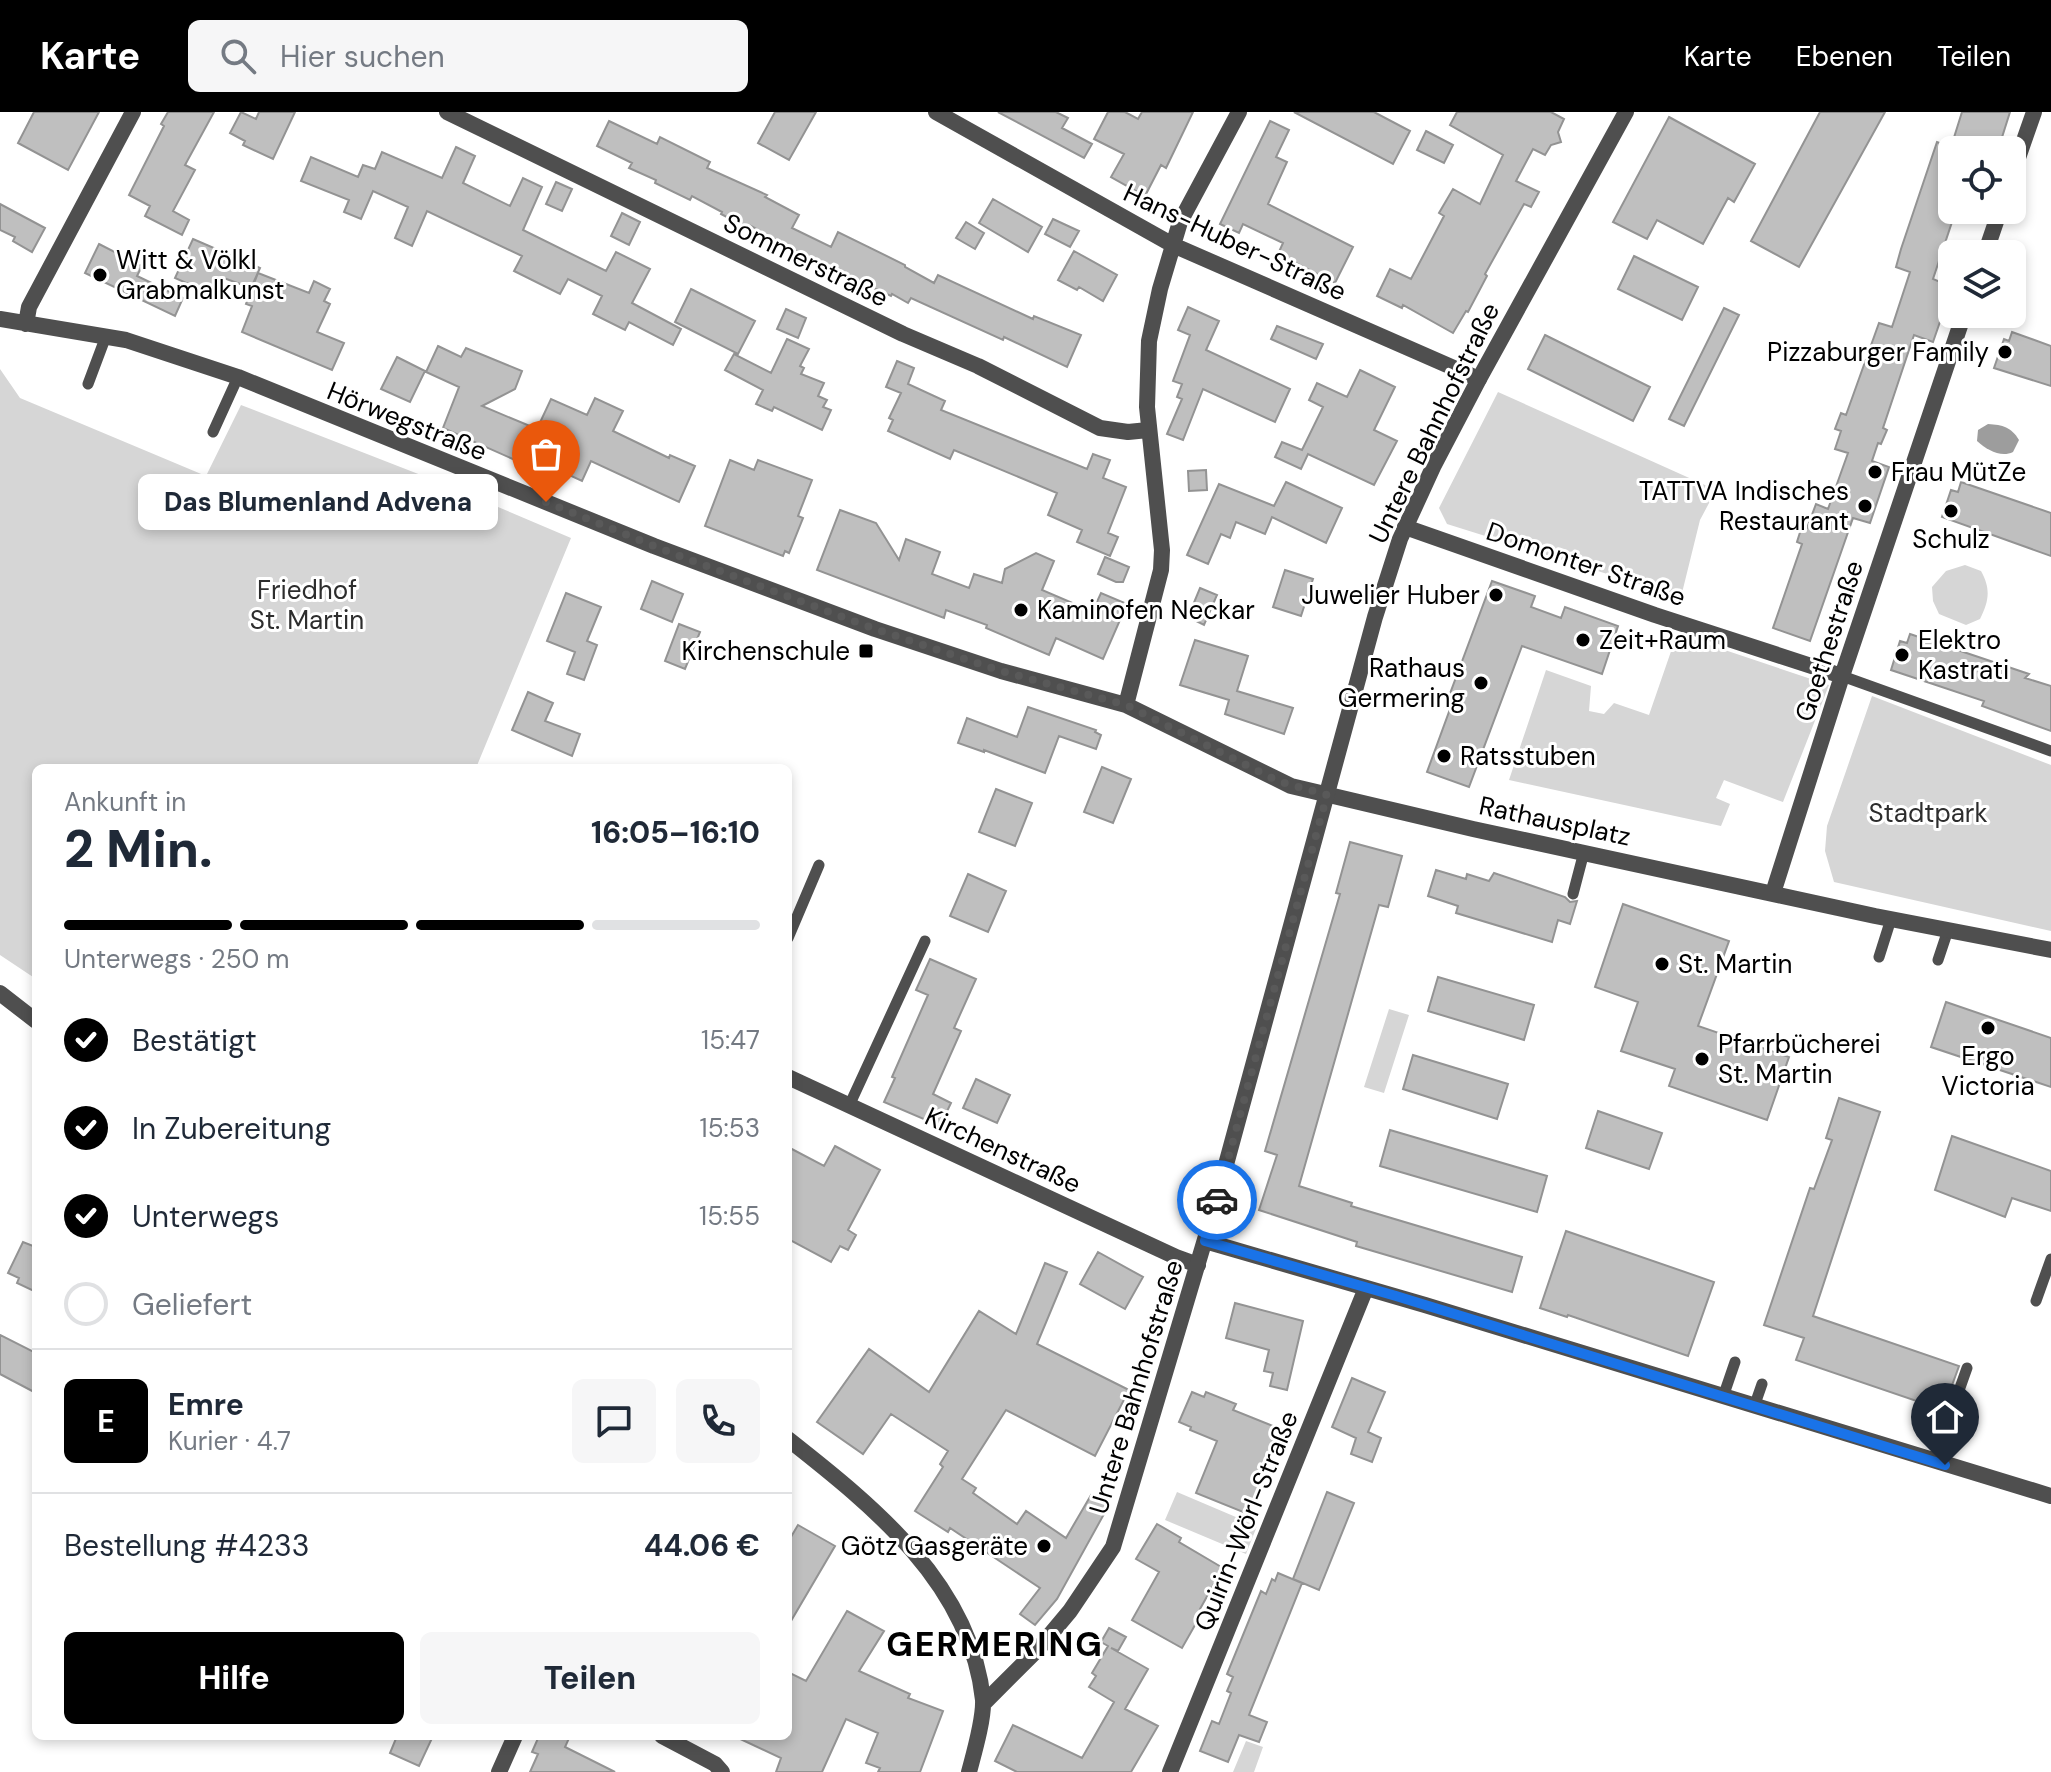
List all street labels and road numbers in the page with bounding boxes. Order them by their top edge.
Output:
street label: Hans-Huber-Straße [1118,175,1352,309]
street label: Sommerstraße [718,205,894,315]
street label: Untere Bahnhofstraße [1361,297,1507,549]
street label: Hörwegstraße [322,374,492,468]
street label: Domonter Straße [1482,514,1690,614]
street label: Goethestraße [1787,556,1871,726]
street label: Rathausplatz [1476,788,1634,854]
street label: Kirchenstraße [920,1099,1086,1201]
street label: Untere Bahnhofstraße [1081,1256,1191,1518]
street label: Quirin-Wörl-Straße [1186,1406,1306,1636]

